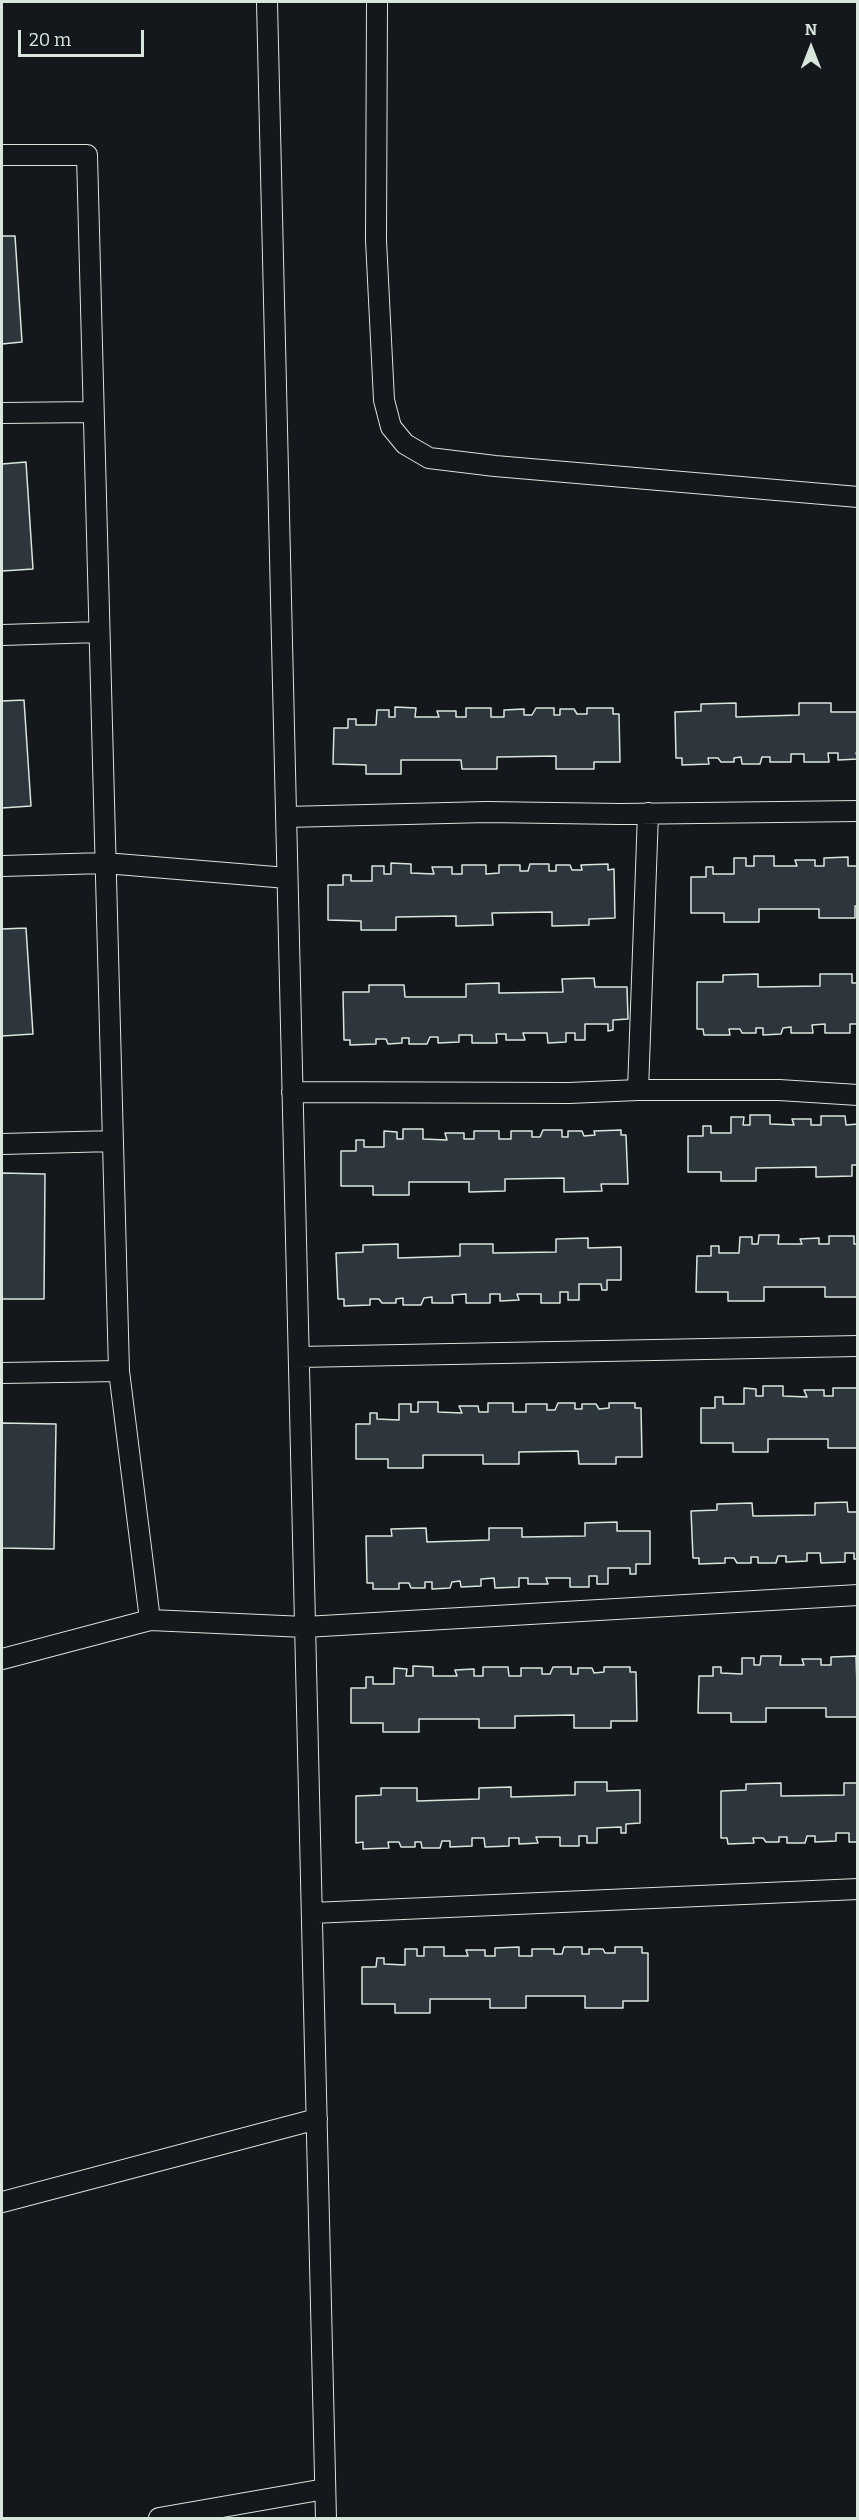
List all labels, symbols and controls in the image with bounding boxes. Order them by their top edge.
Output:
scale bar [21,18,147,56]
north arrow [781,18,841,78]
text: N [805,20,817,39]
text: 20 m [29,29,71,51]

